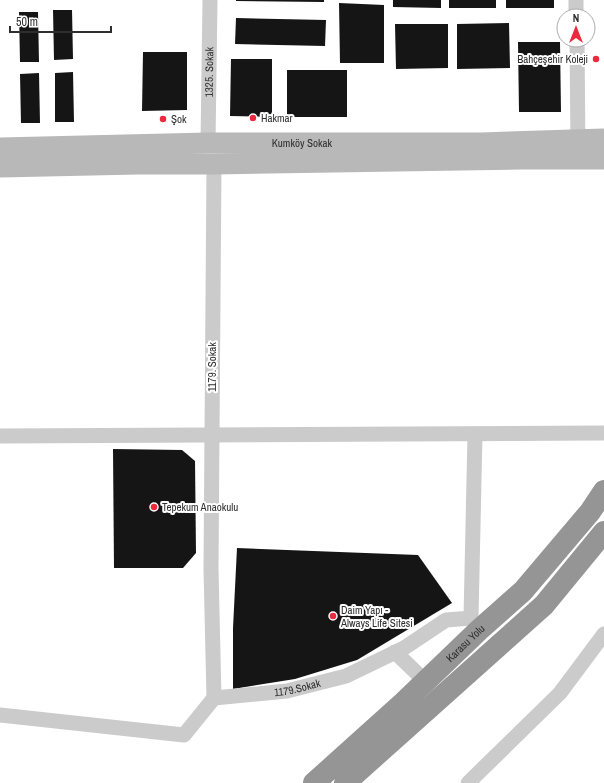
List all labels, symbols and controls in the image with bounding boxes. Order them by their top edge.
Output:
scale bar [10,8,111,34]
north arrow [556,8,596,48]
text: N [573,11,579,25]
text: 50 m [16,14,38,30]
street label: 1325. Sokak [202,46,216,97]
place label: Bahçeşehir Koleji [517,52,588,66]
marker: Bahçeşehir Koleji [591,54,601,64]
place label: Hakmar [261,111,293,125]
place label: Şok [171,112,187,126]
marker: Hakmar [248,113,258,123]
marker: Şok [158,114,168,124]
street label: Kumköy Sokak [272,136,333,150]
street label: 1179. Sokak [205,342,219,392]
place label: Tepekum Anaokulu [162,500,238,514]
marker: Tepekum Anaokulu [149,502,159,512]
place label: Daim Yapı - Always Life Sitesi [340,603,413,630]
marker: Daim Yapı - Always Life Sitesi [328,611,338,621]
street label: Karasu Yolu [443,621,487,665]
street label: 1179.Sokak [273,676,322,699]

